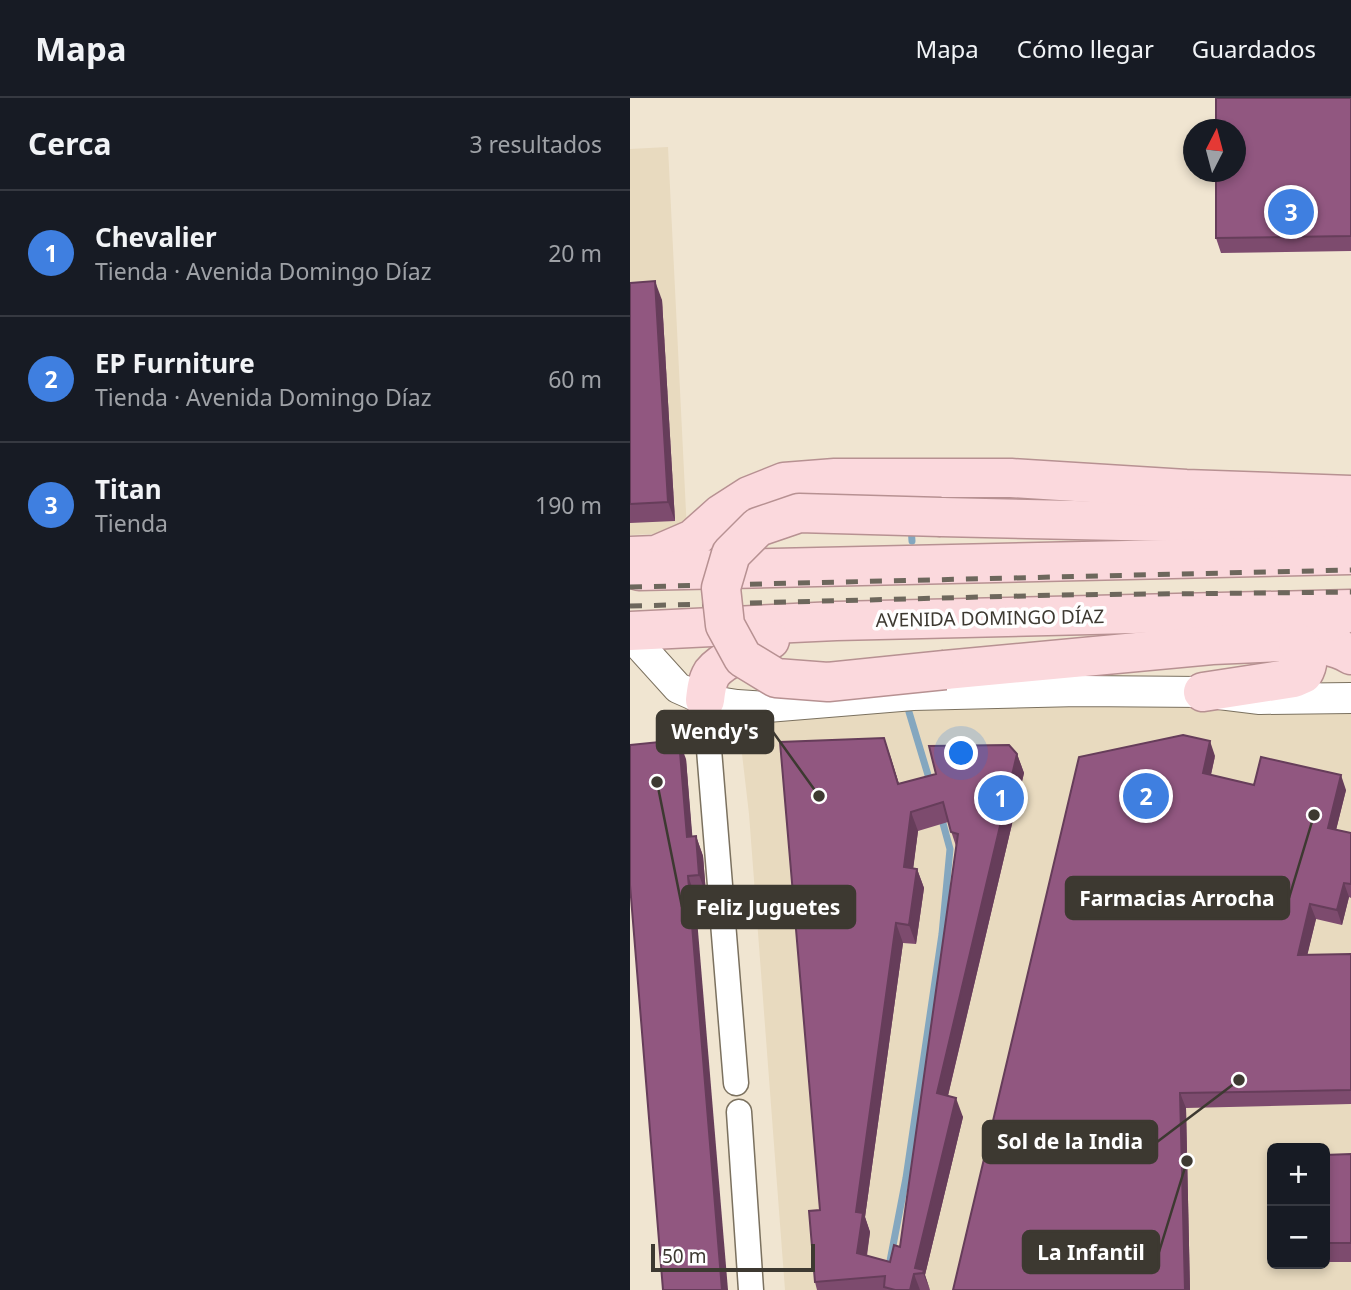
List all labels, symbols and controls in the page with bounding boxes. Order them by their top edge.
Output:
text: Mapa [35,26,127,71]
text: Mapa [915,32,979,65]
text: Cómo llegar [1017,32,1154,65]
text: Guardados [1192,32,1316,65]
north arrow [1183,119,1246,182]
text: Cerca [28,123,111,164]
text: 3 resultados [469,128,602,160]
pin: 3 [1268,186,1314,238]
text: Chevalier [95,219,217,255]
text: 1 [44,237,58,269]
text: 20 m [548,237,602,269]
text: Tienda · Avenida Domingo Díaz [95,255,431,287]
text: EP Furniture [95,345,255,381]
text: 2 [44,363,58,395]
text: 60 m [548,363,602,395]
text: Tienda · Avenida Domingo Díaz [95,381,431,413]
text: Titan [95,471,162,507]
text: 3 [44,489,58,521]
text: 190 m [535,489,602,521]
text: Tienda [95,507,168,539]
street label: AVENIDA DOMINGO DÍAZ [876,603,1105,633]
callout: Wendy's [657,711,773,753]
text: Wendy's [671,717,759,745]
your location [944,736,978,770]
pin: 2 [1123,770,1169,822]
pin: 1 [978,772,1024,824]
callout: Farmacias Arrocha [1066,877,1289,919]
text: Farmacias Arrocha [1079,884,1275,912]
callout: Feliz Juguetes [682,886,855,928]
text: Feliz Juguetes [696,893,840,921]
callout: Sol de la India [983,1121,1157,1163]
text: Sol de la India [997,1127,1143,1155]
map controls [1267,1143,1330,1269]
button: + [1267,1143,1330,1206]
button: − [1267,1206,1330,1269]
callout: La Infantil [1023,1231,1159,1273]
text: La Infantil [1037,1238,1145,1266]
scale bar [651,1241,816,1273]
text: 50 m [662,1243,706,1269]

